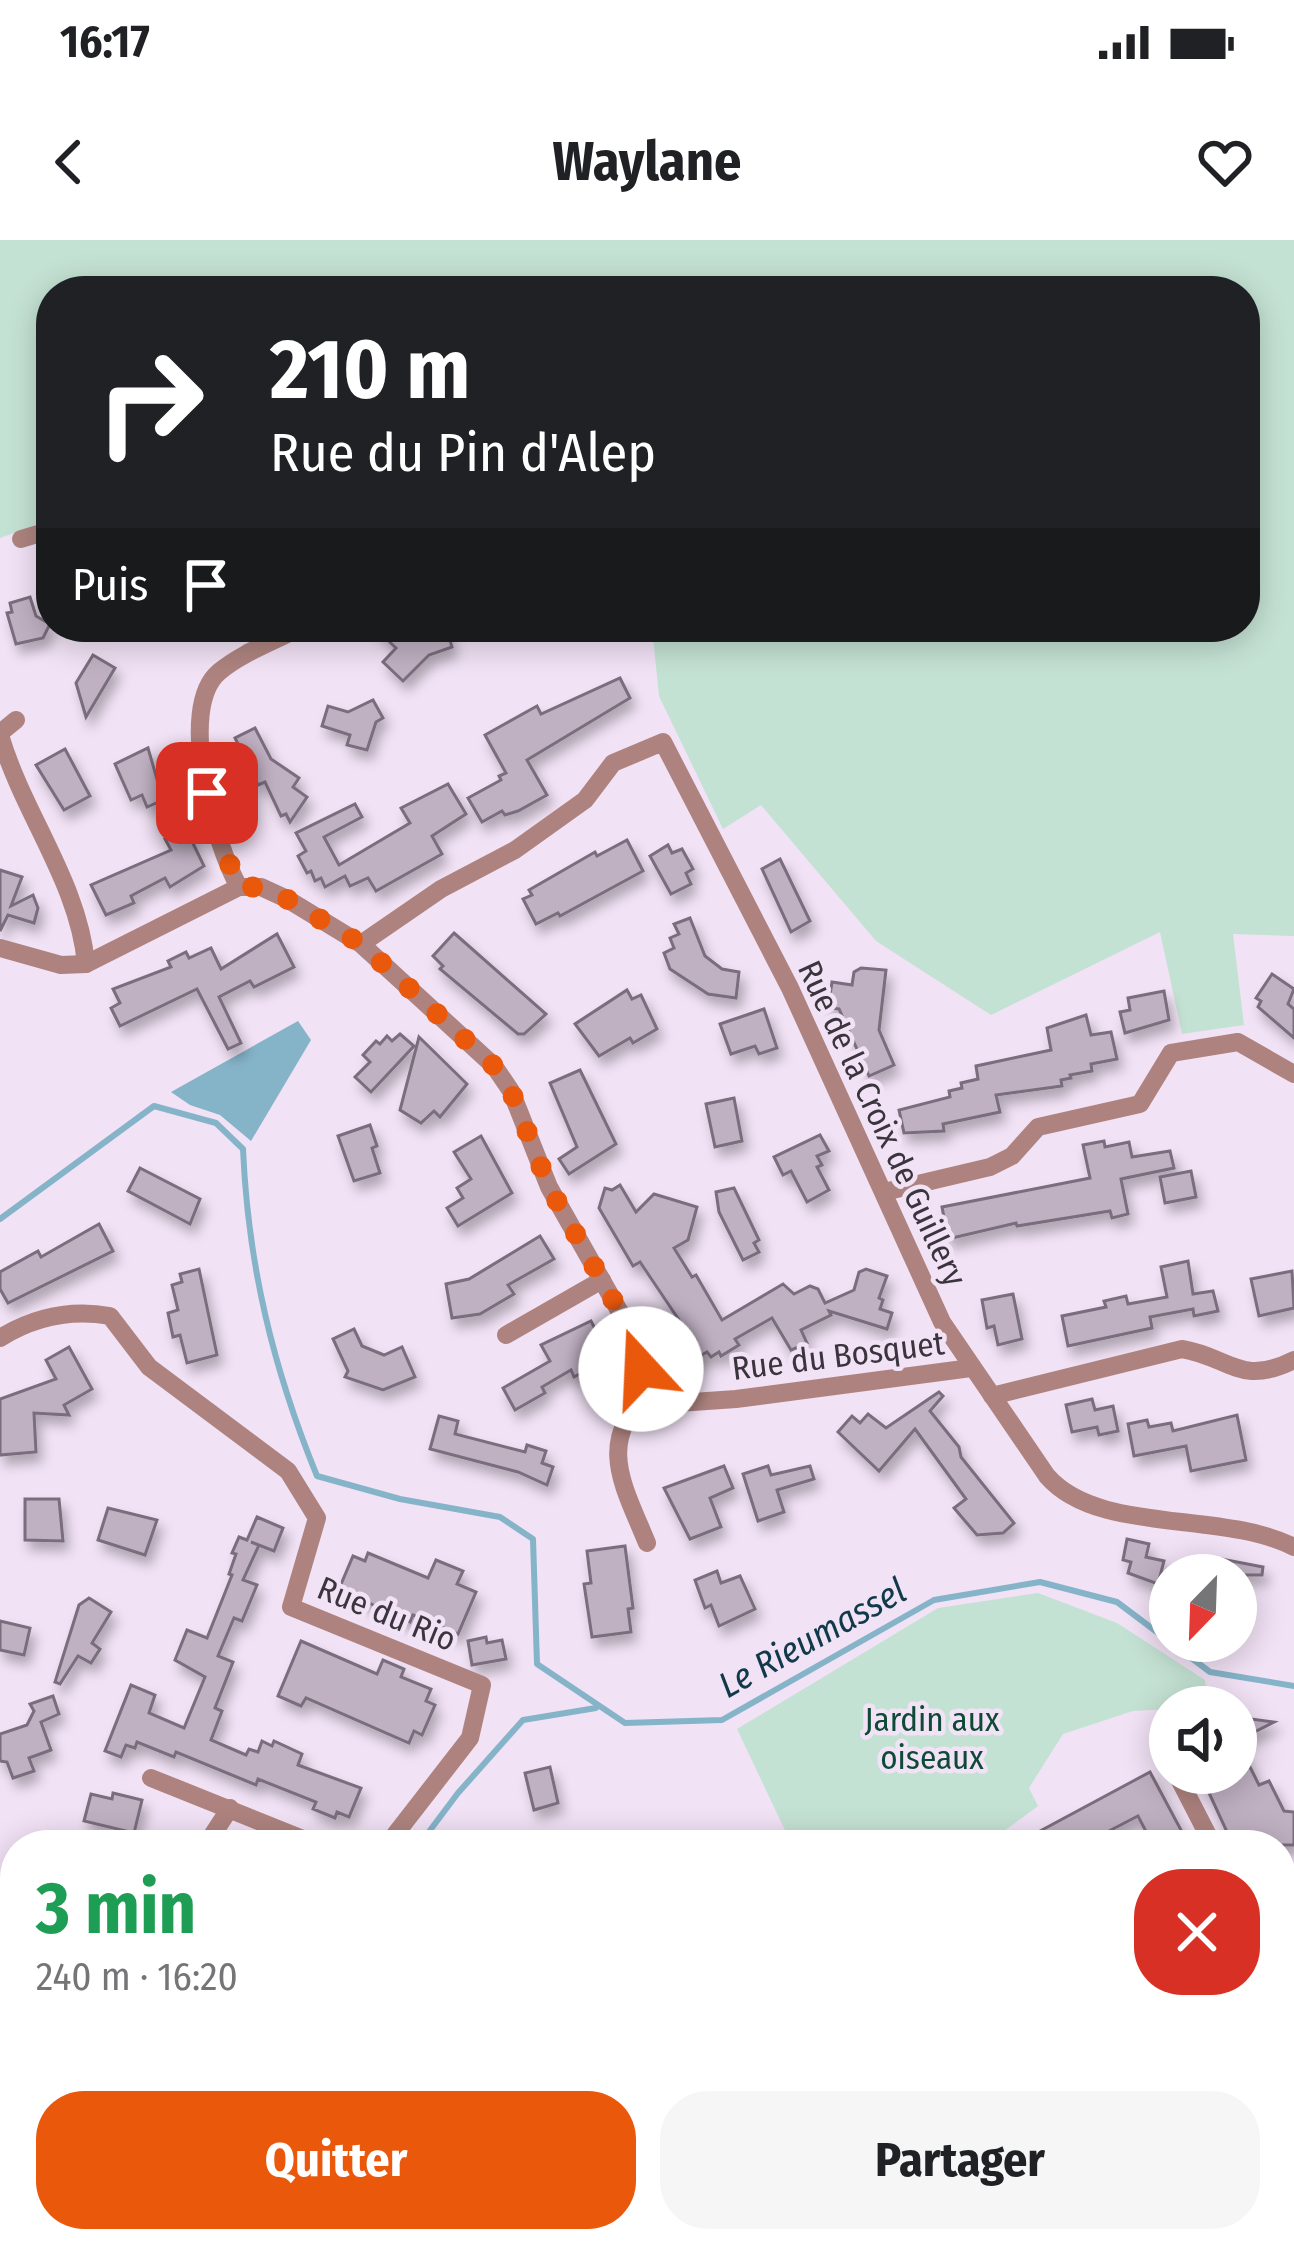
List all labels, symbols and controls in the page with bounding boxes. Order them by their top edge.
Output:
text: 16:17 [60,15,150,69]
icon: back [36,129,102,195]
icon: heart [1192,129,1258,195]
text: Waylane [553,130,741,194]
text: 210 m [270,319,470,420]
icon: right [72,324,228,480]
text: Rue du Pin d'Alep [270,421,656,485]
icon: arrive [173,552,239,618]
text: Puis [72,558,149,612]
pin [156,742,258,844]
icon: arrive [174,760,240,826]
street label: Rue de la Croix de Guillery [789,954,975,1293]
position arrow [578,1306,704,1432]
street label: Rue du Bosquet [730,1323,947,1389]
north arrow [1149,1554,1257,1662]
map controls [1149,1554,1257,1794]
street label: Rue du Rio [312,1568,462,1660]
water label: Le Rieumassel [711,1568,914,1707]
button: sound [1149,1686,1257,1794]
park label: Jardin aux oiseaux [865,1700,1000,1778]
text: 3 min [36,1866,196,1952]
button: close [1134,1869,1260,1995]
text: 240 m · 16:20 [36,1954,238,2000]
button: Quitter [36,2091,636,2229]
button: Partager [660,2091,1260,2229]

